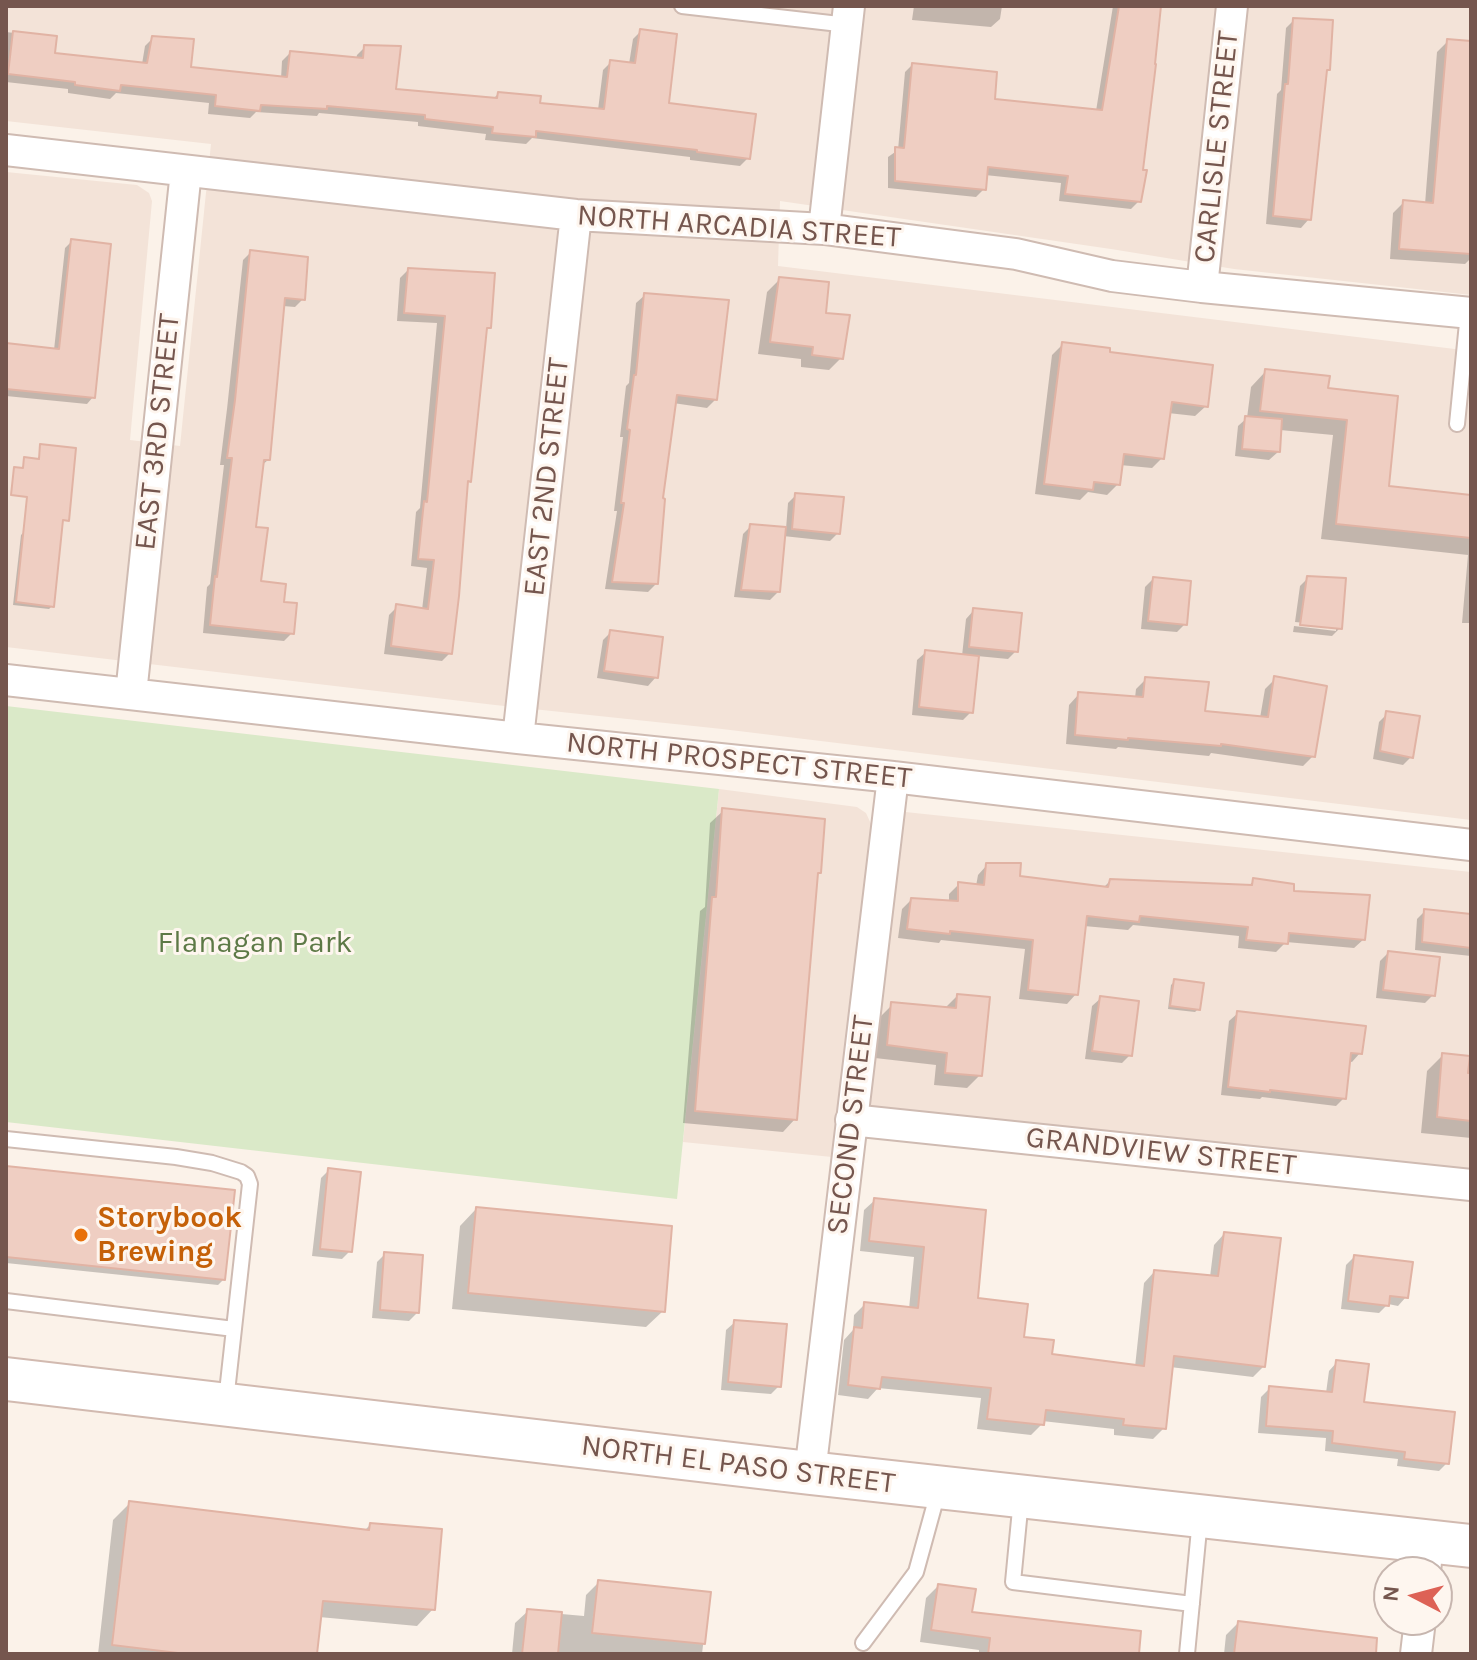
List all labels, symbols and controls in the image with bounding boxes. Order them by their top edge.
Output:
street label: CARLISLE STREET [1187,29,1247,265]
street label: NORTH ARCADIA STREET [576,198,902,256]
street label: EAST 3RD STREET [128,312,188,552]
street label: EAST 2ND STREET [517,356,577,598]
street label: NORTH PROSPECT STREET [564,725,914,797]
park label: Flanagan Park [158,925,352,961]
street label: SECOND STREET [820,1013,882,1237]
street label: GRANDVIEW STREET [1024,1120,1298,1184]
place label: Storybook Brewing [97,1200,242,1270]
marker: Storybook Brewing [72,1226,90,1244]
street label: NORTH EL PASO STREET [579,1428,897,1502]
north arrow [1373,1556,1453,1636]
text: N [1377,1584,1405,1603]

